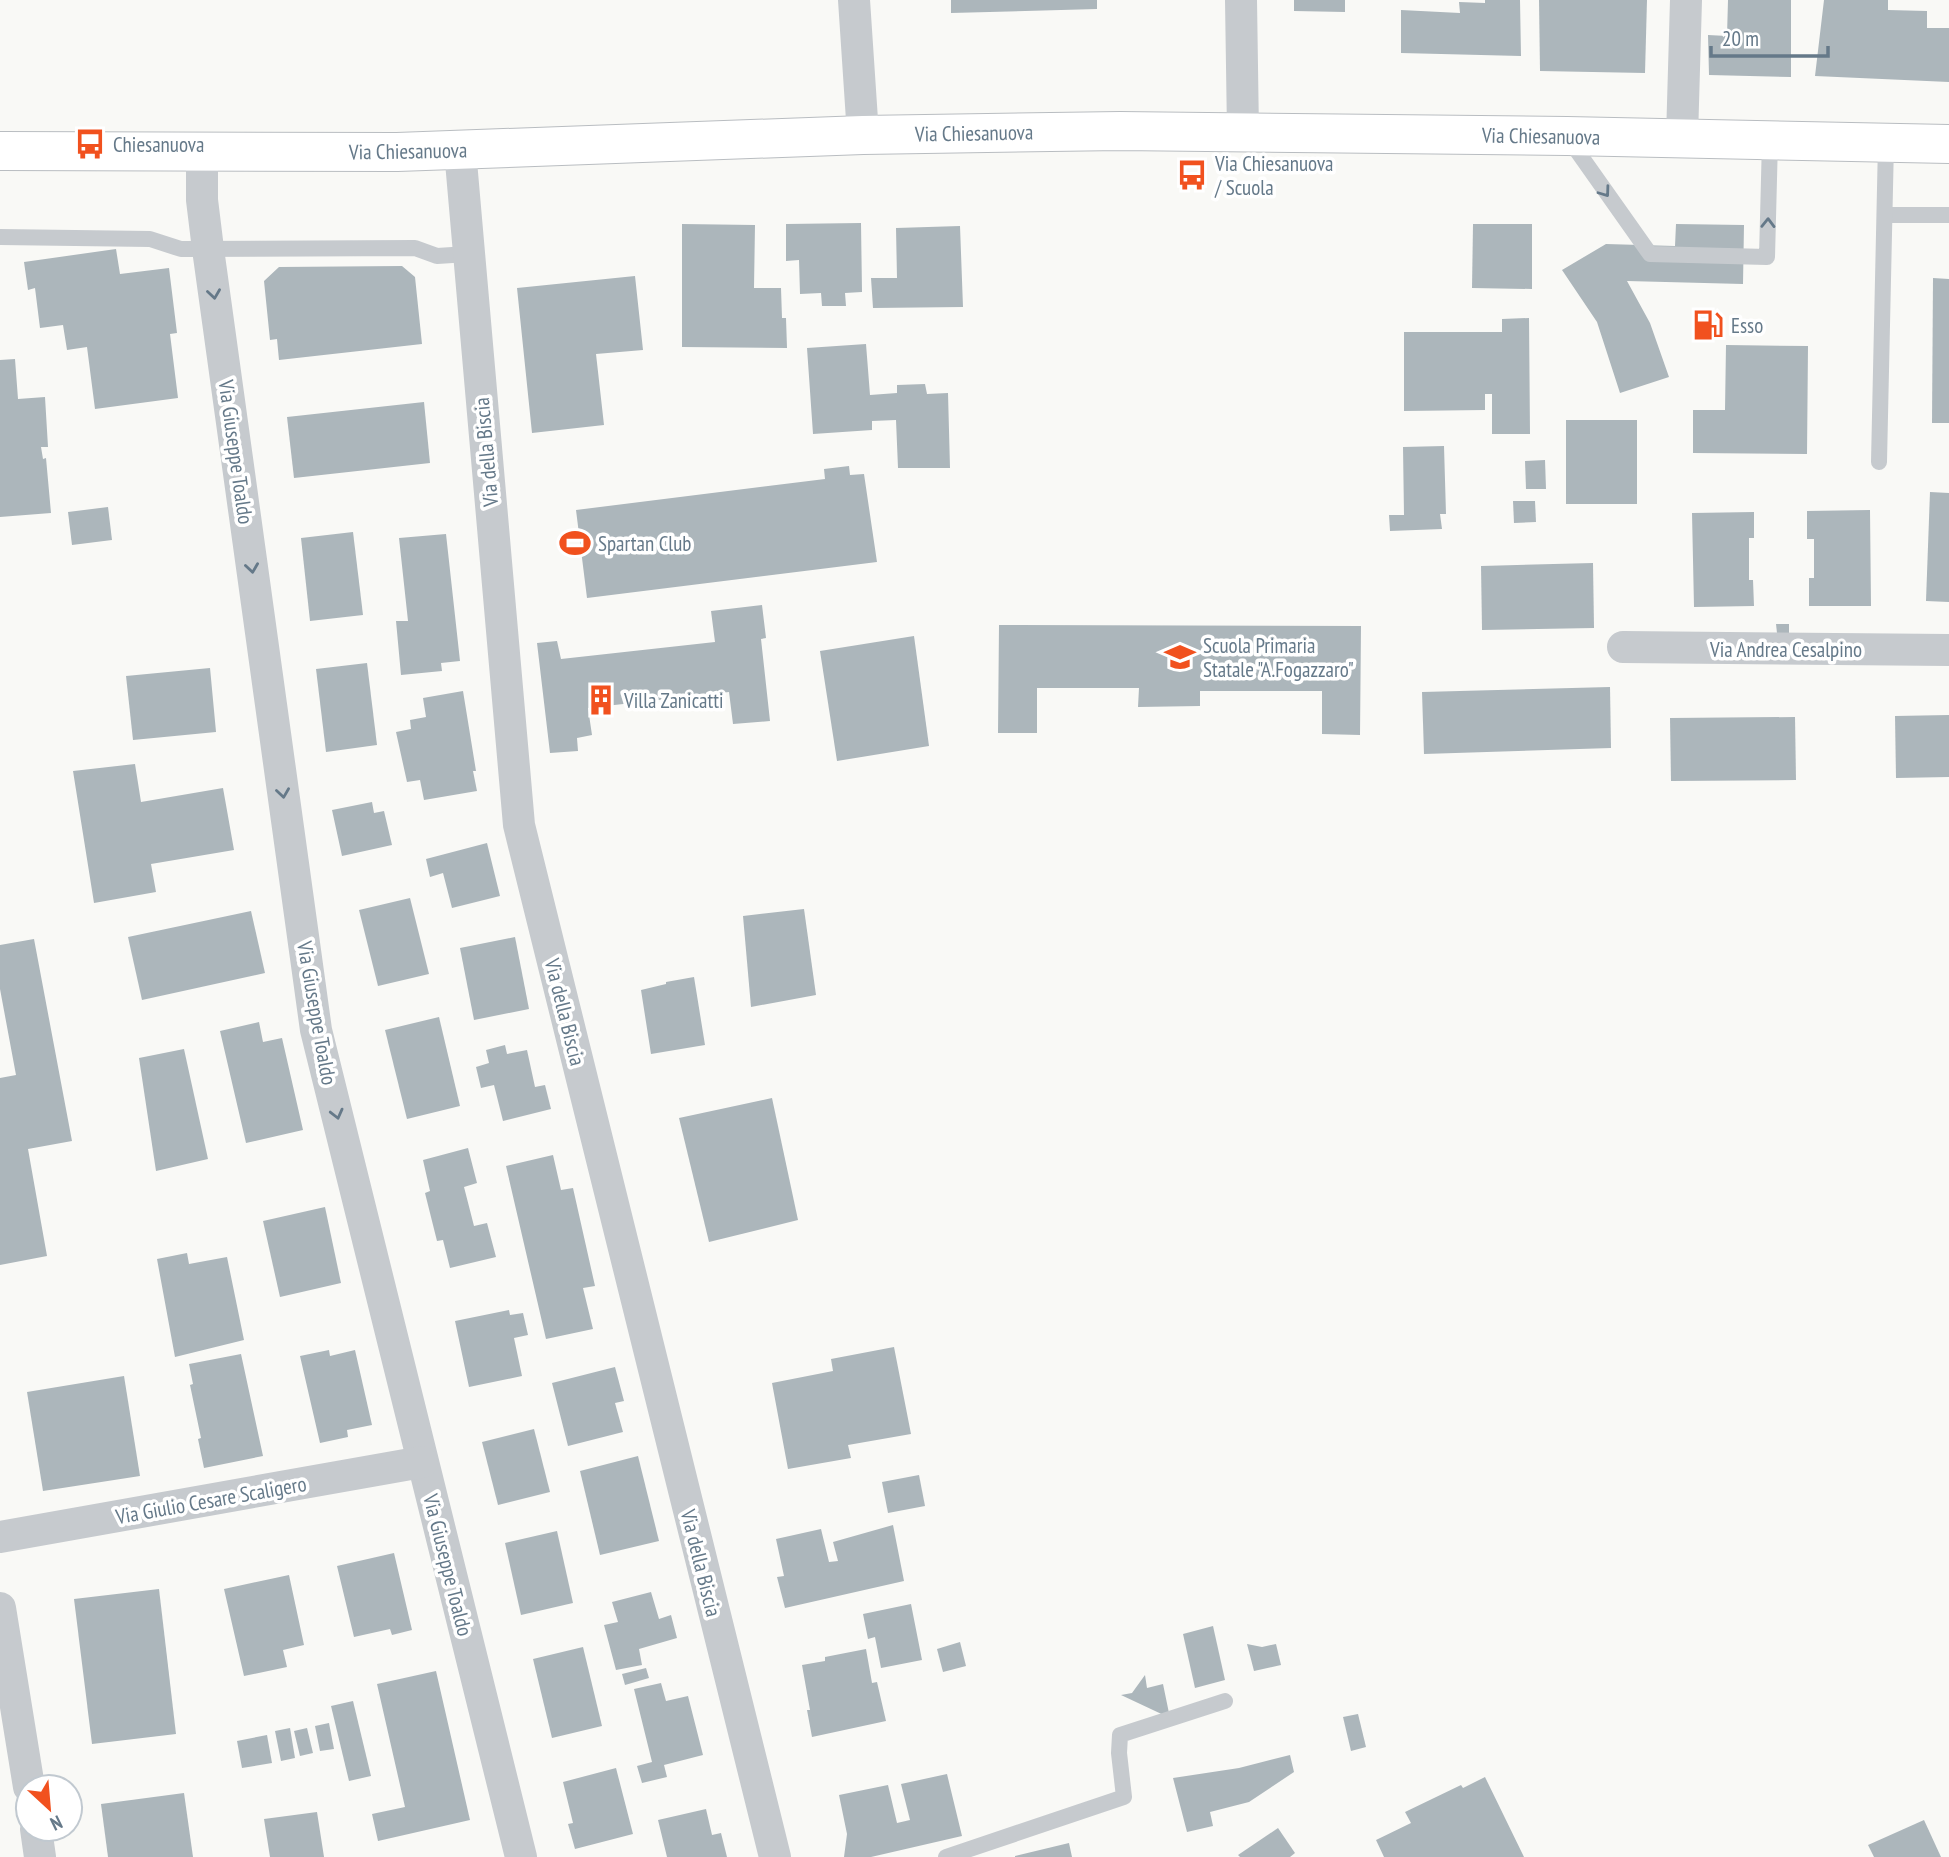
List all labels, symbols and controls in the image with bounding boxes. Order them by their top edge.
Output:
scale bar [1711,14,1828,58]
text: 20 m [1722,25,1759,52]
street label: Via Chiesanuova [914,118,1033,148]
street label: Via Chiesanuova [1481,121,1600,151]
bus stop icon: Chiesanuova [73,127,107,161]
place label: Chiesanuova [113,131,204,158]
street label: Via Chiesanuova [348,136,467,166]
place label: Via Chiesanuova / Scuola [1214,150,1333,201]
bus stop icon: Via Chiesanuova / Scuola [1175,158,1209,192]
one-way arrow [1597,184,1609,197]
one-way arrow [1760,217,1775,228]
one-way arrow [206,288,221,300]
fuel station icon: Esso [1691,308,1725,342]
place label: Esso [1731,312,1763,339]
street label: Via Giuseppe Toaldo [212,377,259,526]
street label: Via della Biscia [468,396,504,509]
sports icon: Spartan Club [558,526,592,560]
place label: Spartan Club [598,530,691,557]
one-way arrow [244,562,259,574]
place label: Scuola Primaria Statale "A.Fogazzaro" [1203,632,1354,683]
street label: Via Andrea Cesalpino [1709,636,1862,663]
school or university icon: Scuola Primaria Statale "A.Fogazzaro" [1163,640,1197,674]
building icon: Villa Zanicatti [584,683,618,717]
place label: Villa Zanicatti [623,687,724,714]
one-way arrow [276,787,291,799]
street label: Via Giuseppe Toaldo [291,938,343,1087]
street label: Via della Biscia [538,955,591,1068]
one-way arrow [329,1108,343,1120]
street label: Via Giulio Cesare Scaligero [113,1470,308,1530]
street label: Via Giuseppe Toaldo [417,1490,479,1639]
street label: Via della Biscia [674,1506,727,1619]
north arrow [14,1773,84,1843]
text: N [47,1810,66,1836]

